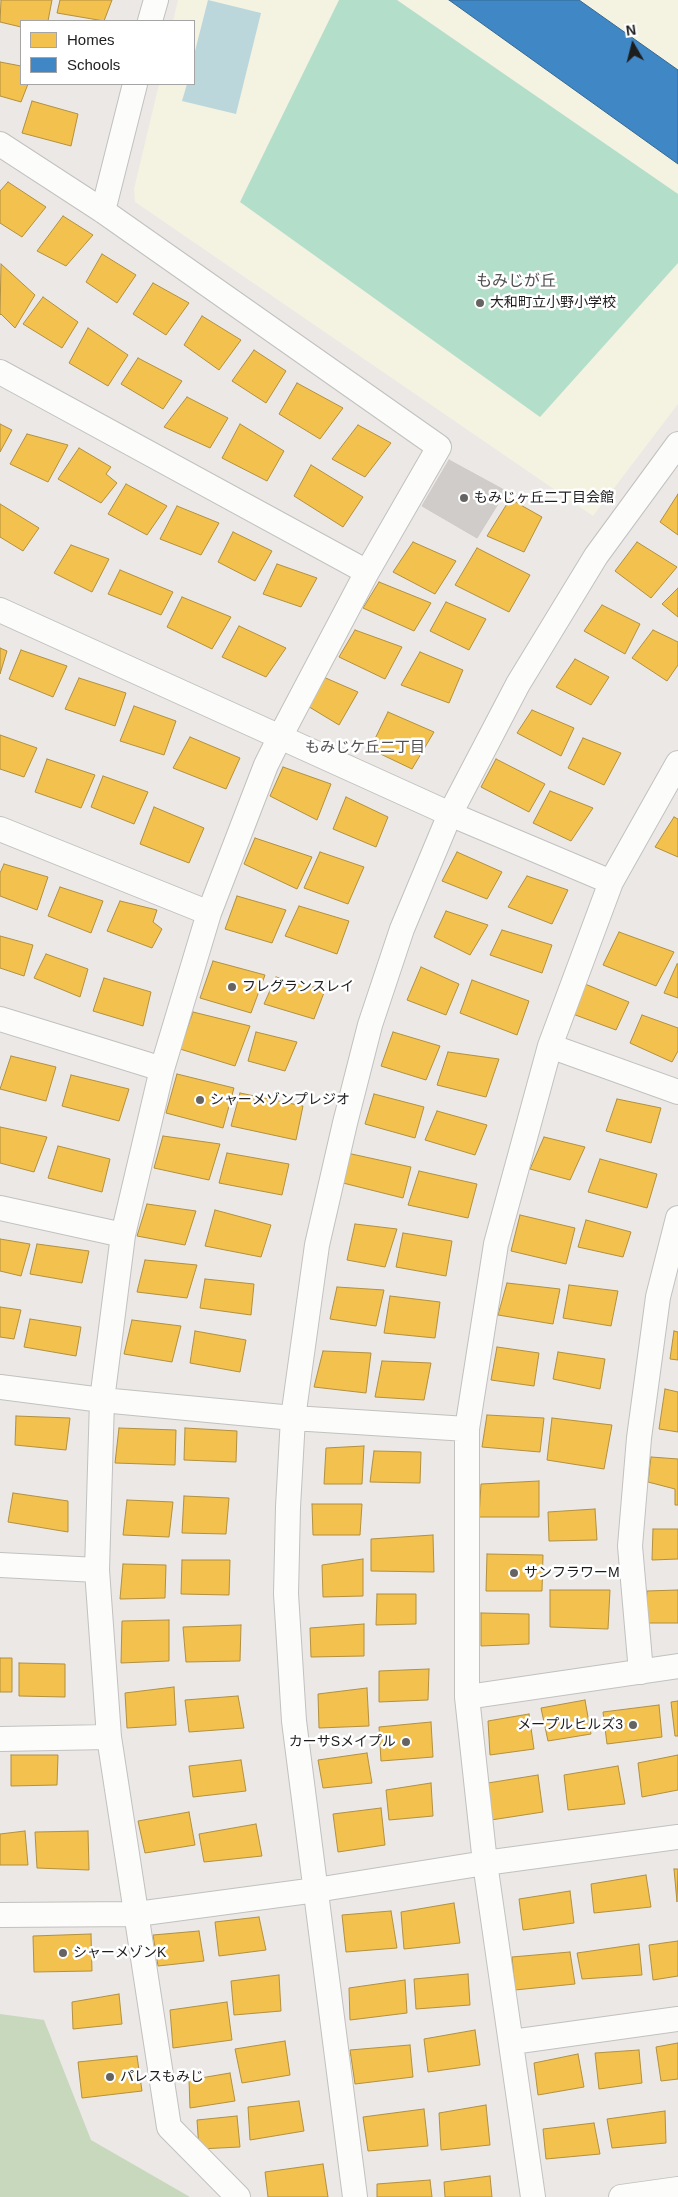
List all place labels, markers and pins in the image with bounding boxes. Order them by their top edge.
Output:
place label: 大和町立小野小学校 [490,295,616,311]
marker: 大和町立小野小学校 [474,297,486,309]
place label: もみじヶ丘二丁目会館 [474,490,614,506]
marker: もみじヶ丘二丁目会館 [458,492,470,504]
place label: フレグランスレイ [242,979,354,995]
marker: フレグランスレイ [226,981,238,993]
place label: シャーメゾンプレジオ [210,1092,350,1108]
marker: シャーメゾンプレジオ [194,1094,206,1106]
place label: サンフラワーM [524,1565,620,1581]
marker: サンフラワーM [508,1567,520,1579]
place label: メープルヒルズ3 [517,1717,623,1733]
marker: メープルヒルズ3 [627,1719,639,1731]
place label: カーサSメイプル [289,1734,396,1750]
marker: カーサSメイプル [400,1736,412,1748]
place label: シャーメゾンK [73,1945,166,1961]
marker: シャーメゾンK [57,1947,69,1959]
place label: パレスもみじ [120,2069,204,2085]
marker: パレスもみじ [104,2071,116,2083]

